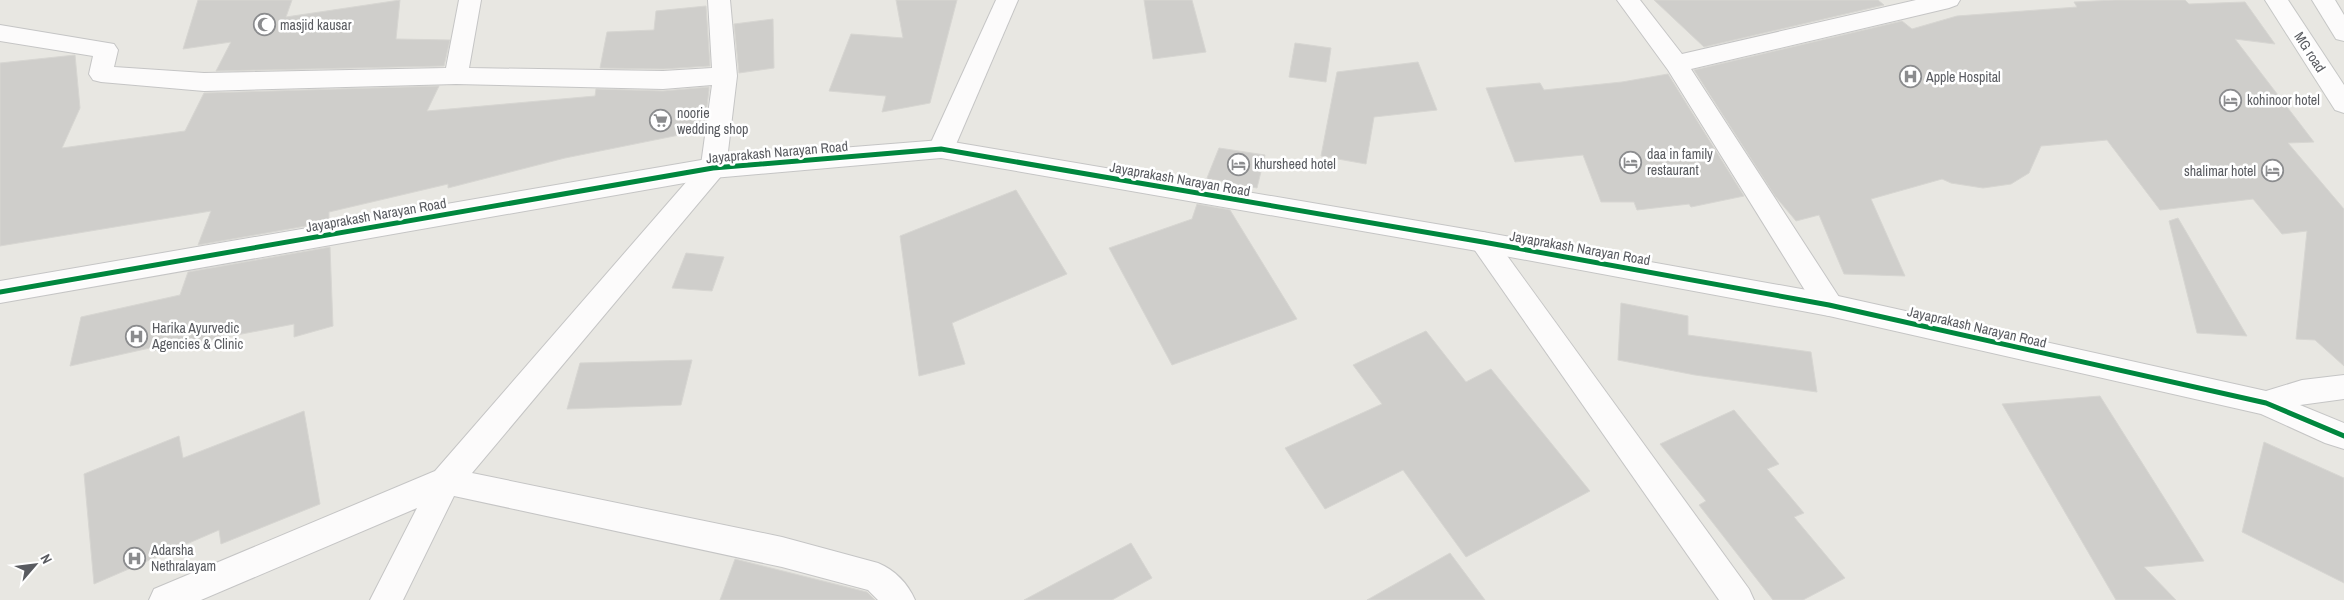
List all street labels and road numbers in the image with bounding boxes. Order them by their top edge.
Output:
street label: MG road [2290,28,2330,76]
street label: Jayaprakash Narayan Road [705,137,849,167]
street label: Jayaprakash Narayan Road [1108,158,1252,200]
street label: Jayaprakash Narayan Road [304,194,448,236]
street label: Jayaprakash Narayan Road [1508,227,1652,269]
street label: Jayaprakash Narayan Road [1906,302,2048,352]

